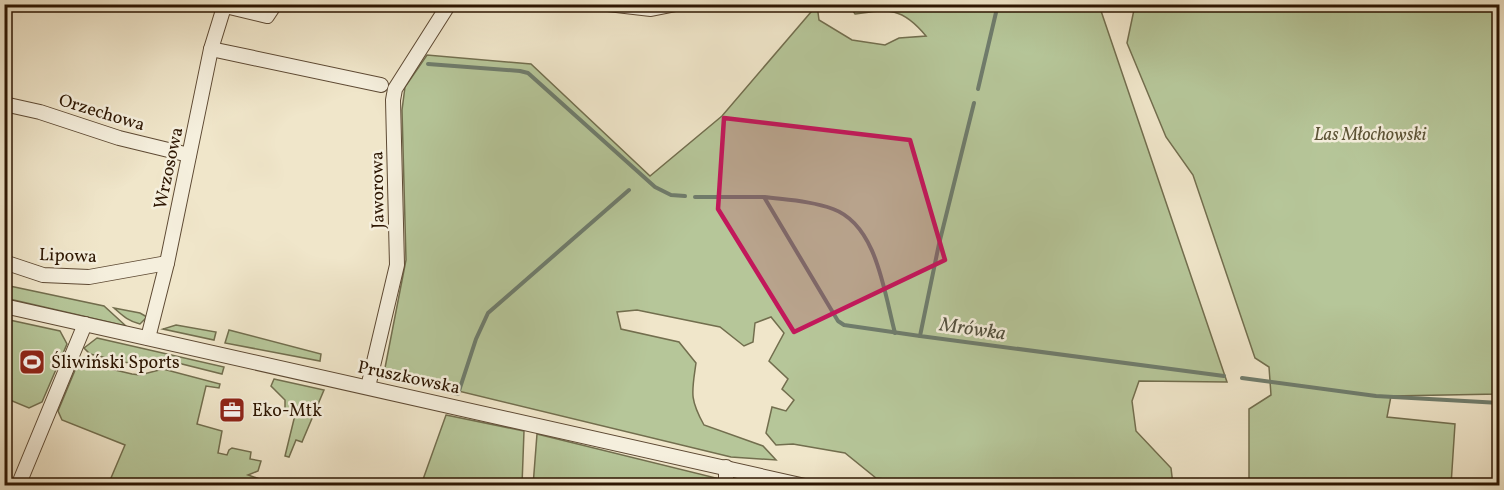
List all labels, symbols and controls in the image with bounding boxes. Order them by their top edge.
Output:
street label: Orzechowa [55,88,148,138]
park label: Las Młochowski [1314,123,1427,148]
street label: Wrzosowa [149,125,190,212]
street label: Jaworowa [365,151,392,229]
street label: Lipowa [38,243,97,270]
water label: Mrówka [937,311,1008,348]
sports icon: Śliwiński Sports [17,347,47,377]
place label: Śliwiński Sports [51,351,180,376]
street label: Pruszkowska [355,355,462,402]
office icon: Eko-Mtk [217,395,247,425]
place label: Eko-Mtk [252,399,322,424]

